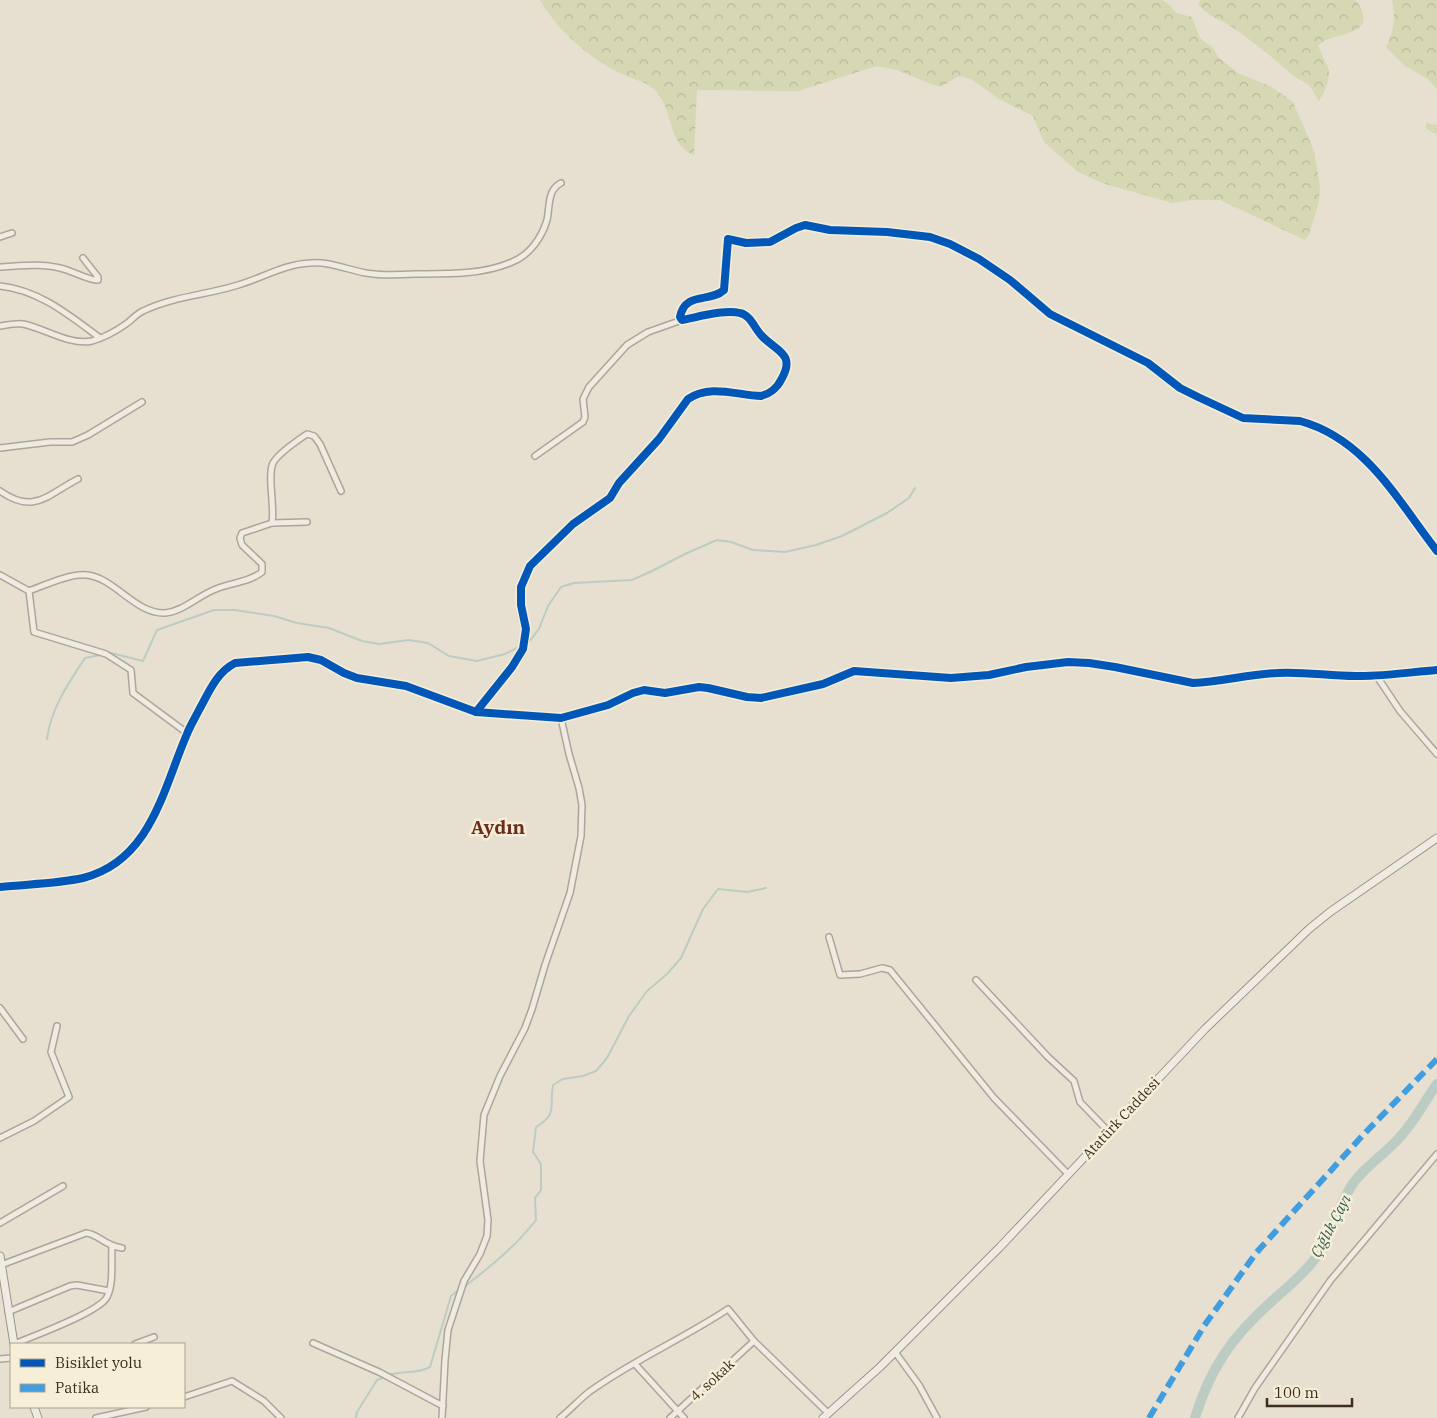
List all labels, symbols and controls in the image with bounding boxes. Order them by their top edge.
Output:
district label: Aydın [471,815,526,839]
street label: Atatürk Caddesi [1078,1073,1164,1163]
water label: Çığlık Çayı [1306,1191,1355,1260]
legend [10,1343,185,1408]
text: Bisiklet yolu [55,1353,142,1372]
street label: 4. sokak [686,1354,739,1405]
scale bar [1267,1376,1352,1408]
text: Patika [55,1378,99,1397]
text: 100 m [1274,1383,1319,1402]

